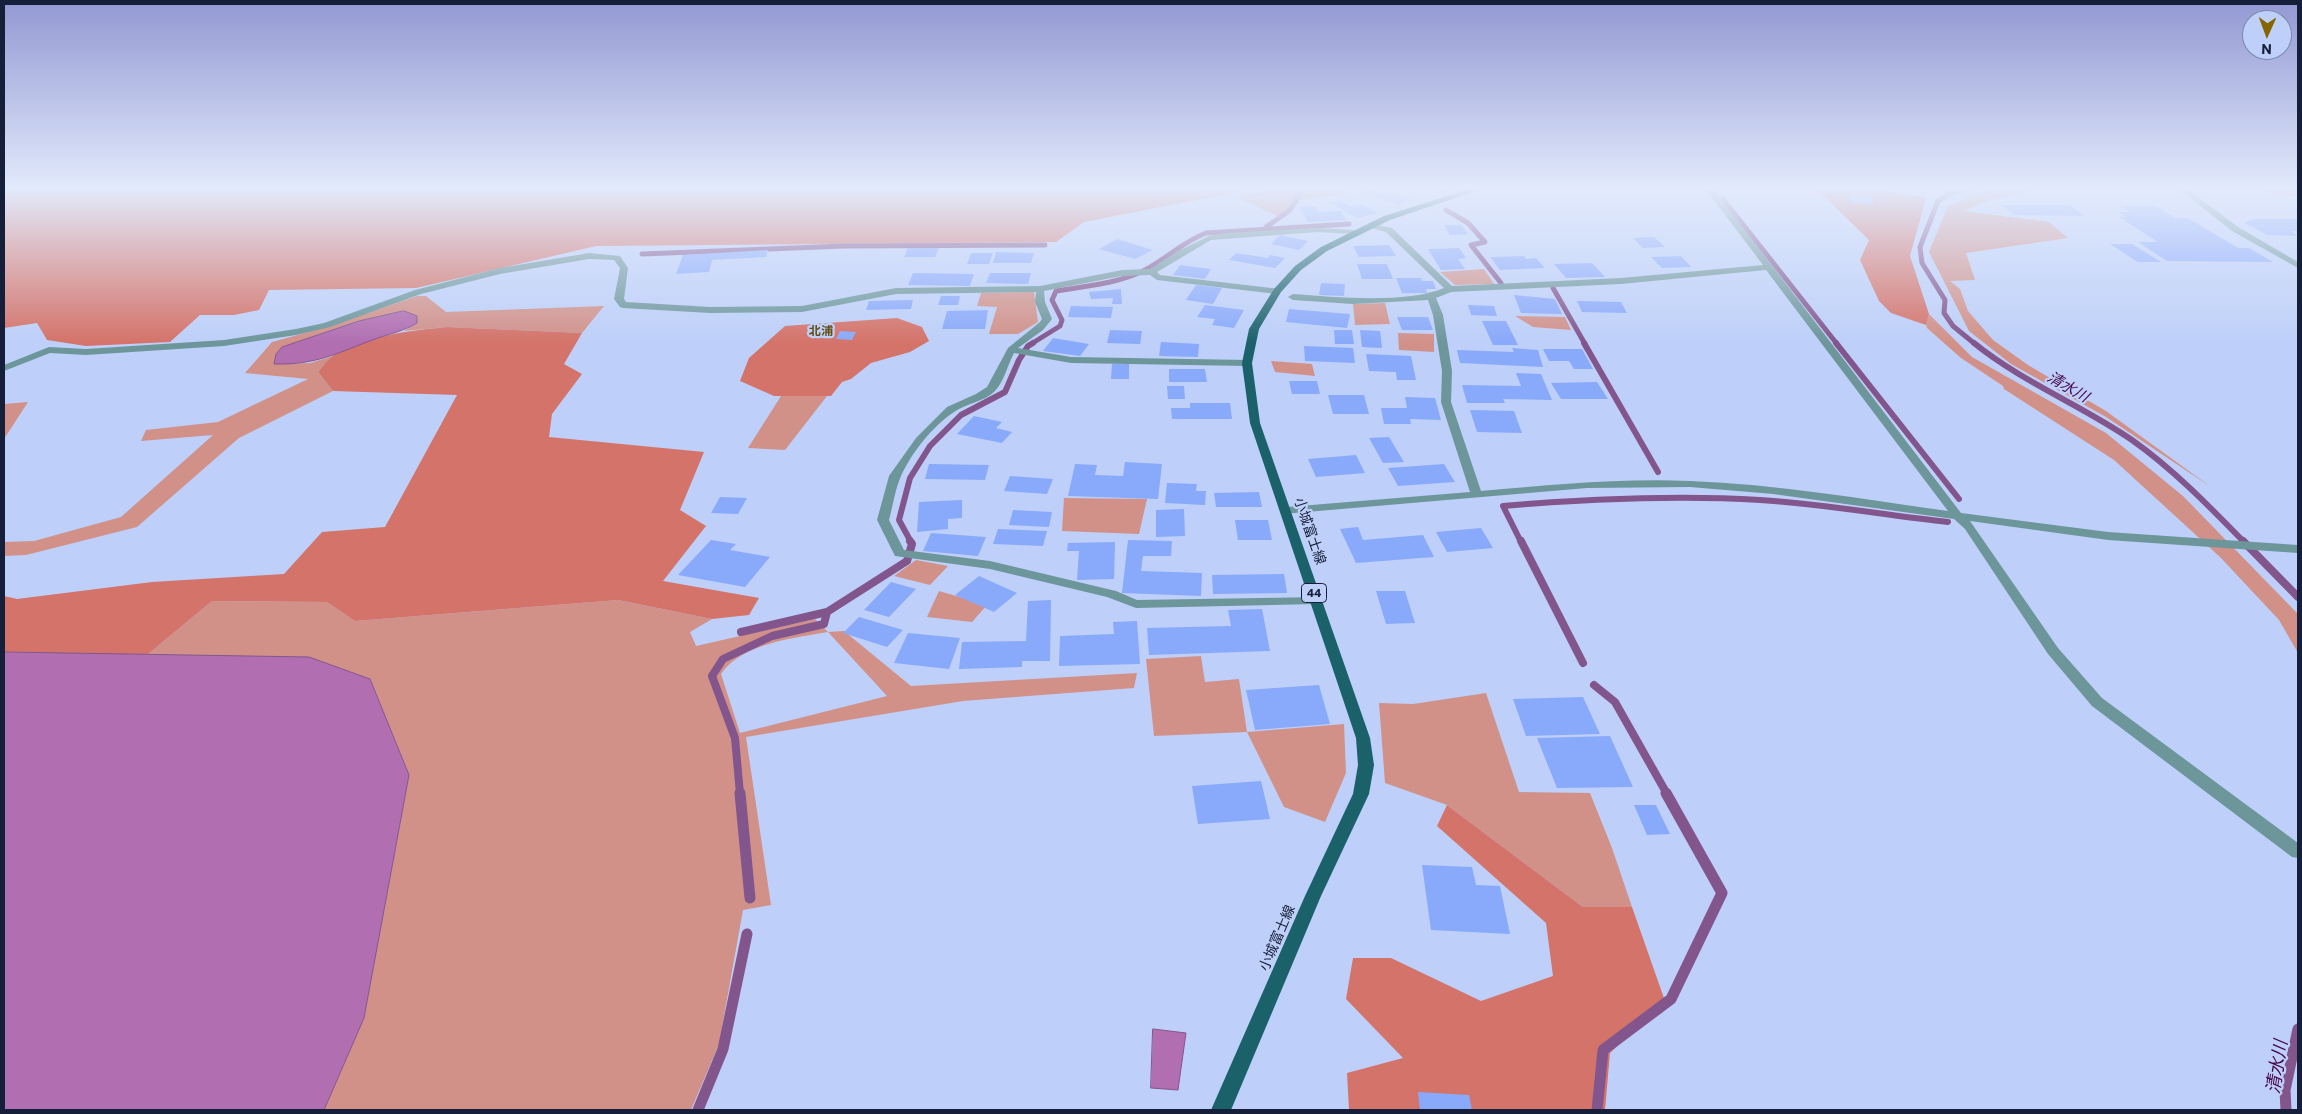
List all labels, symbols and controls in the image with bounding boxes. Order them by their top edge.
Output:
north arrow [2242,10,2292,60]
text: N [2261,41,2272,58]
district label: 北浦 [809,324,833,338]
water label: 清水川 [2044,368,2092,406]
street label: 小城富士線 [1291,495,1329,567]
road number: 44 [1302,584,1326,602]
street label: 小城富士線 [1256,903,1298,973]
water label: 清水川 [2262,1039,2292,1095]

